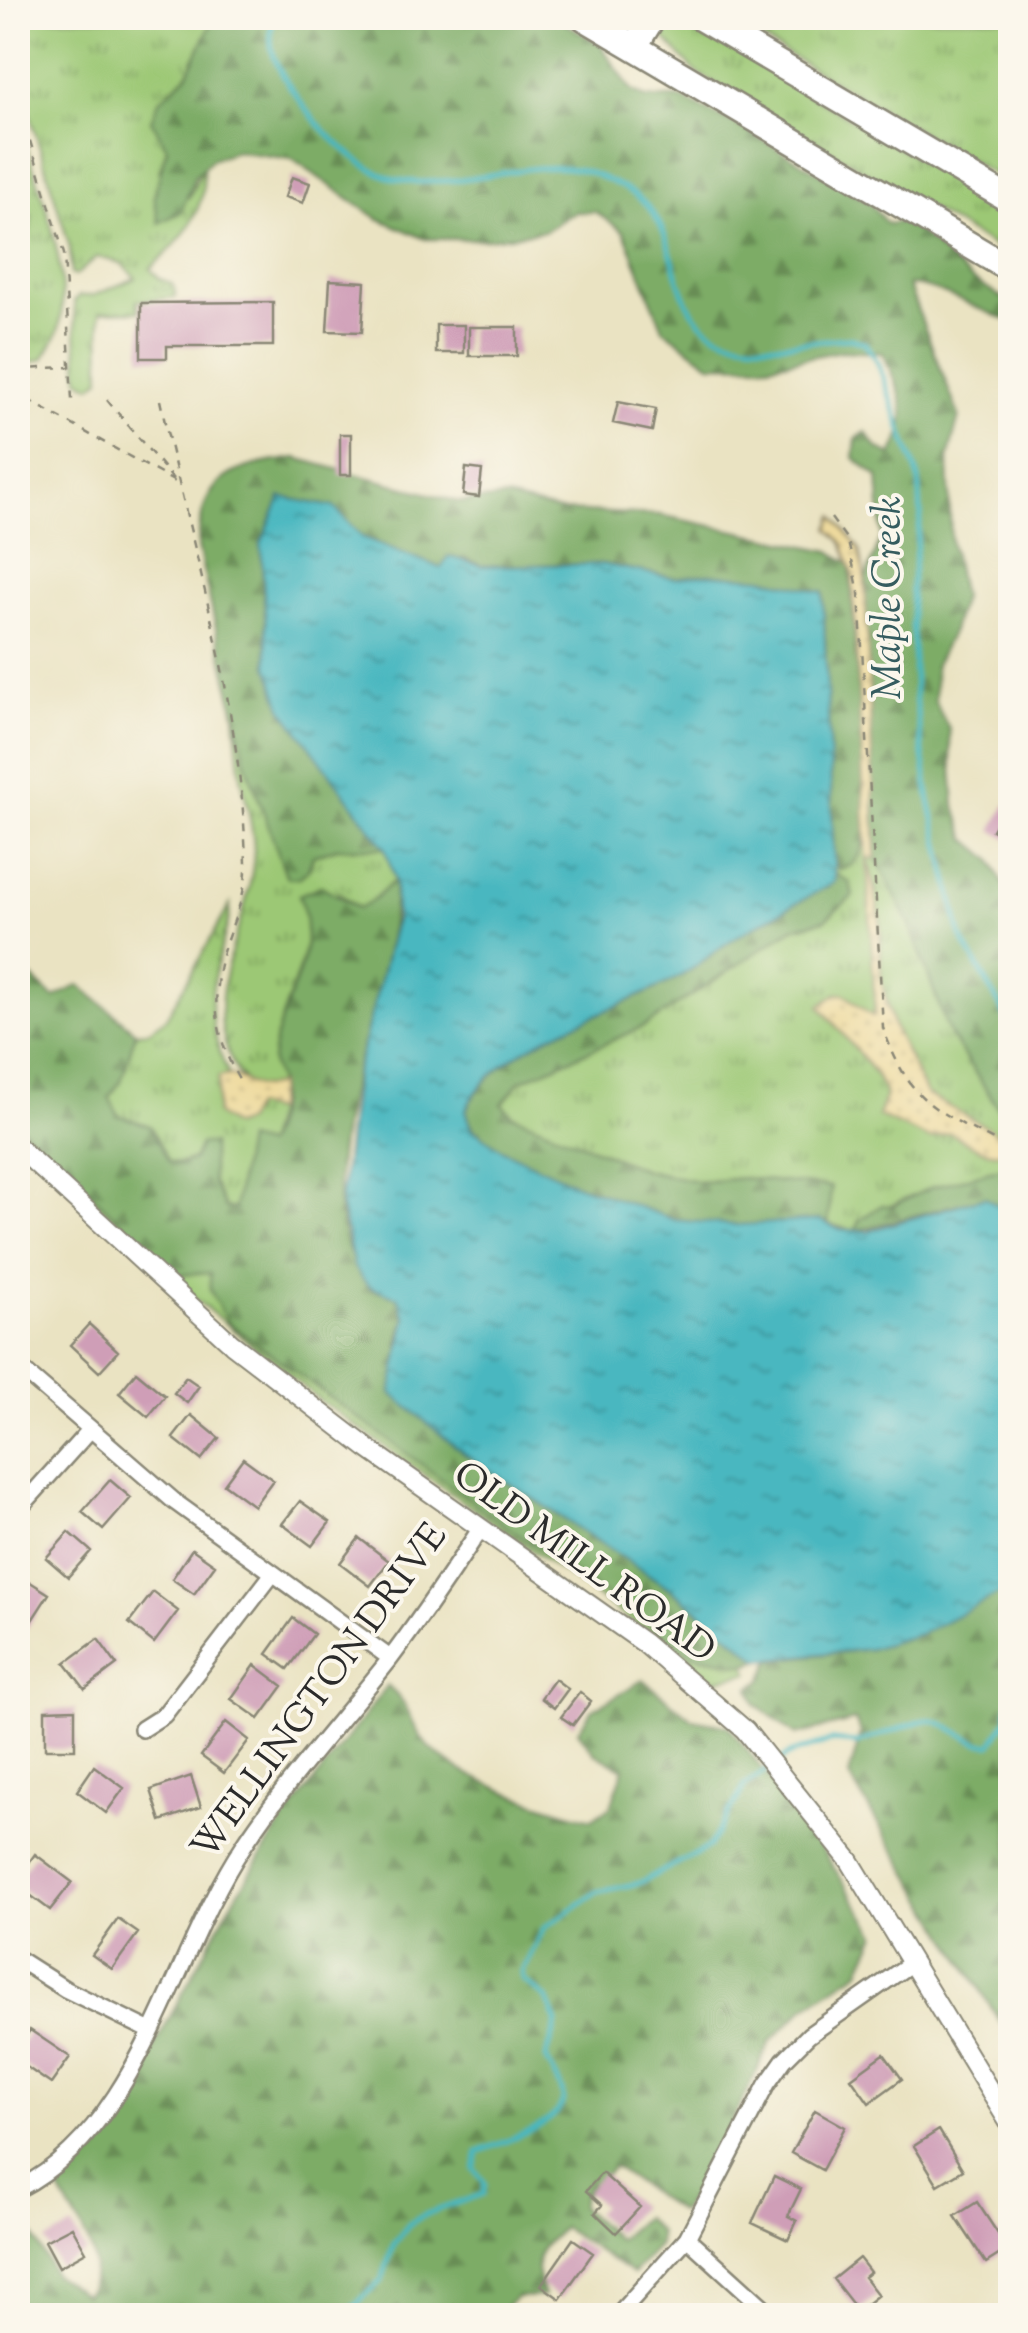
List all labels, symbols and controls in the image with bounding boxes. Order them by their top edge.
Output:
water label: Maple Creek [862,496,919,700]
street label: OLD MILL ROAD [441,1450,725,1678]
street label: WELLINGTON DRIVE [180,1513,462,1873]

